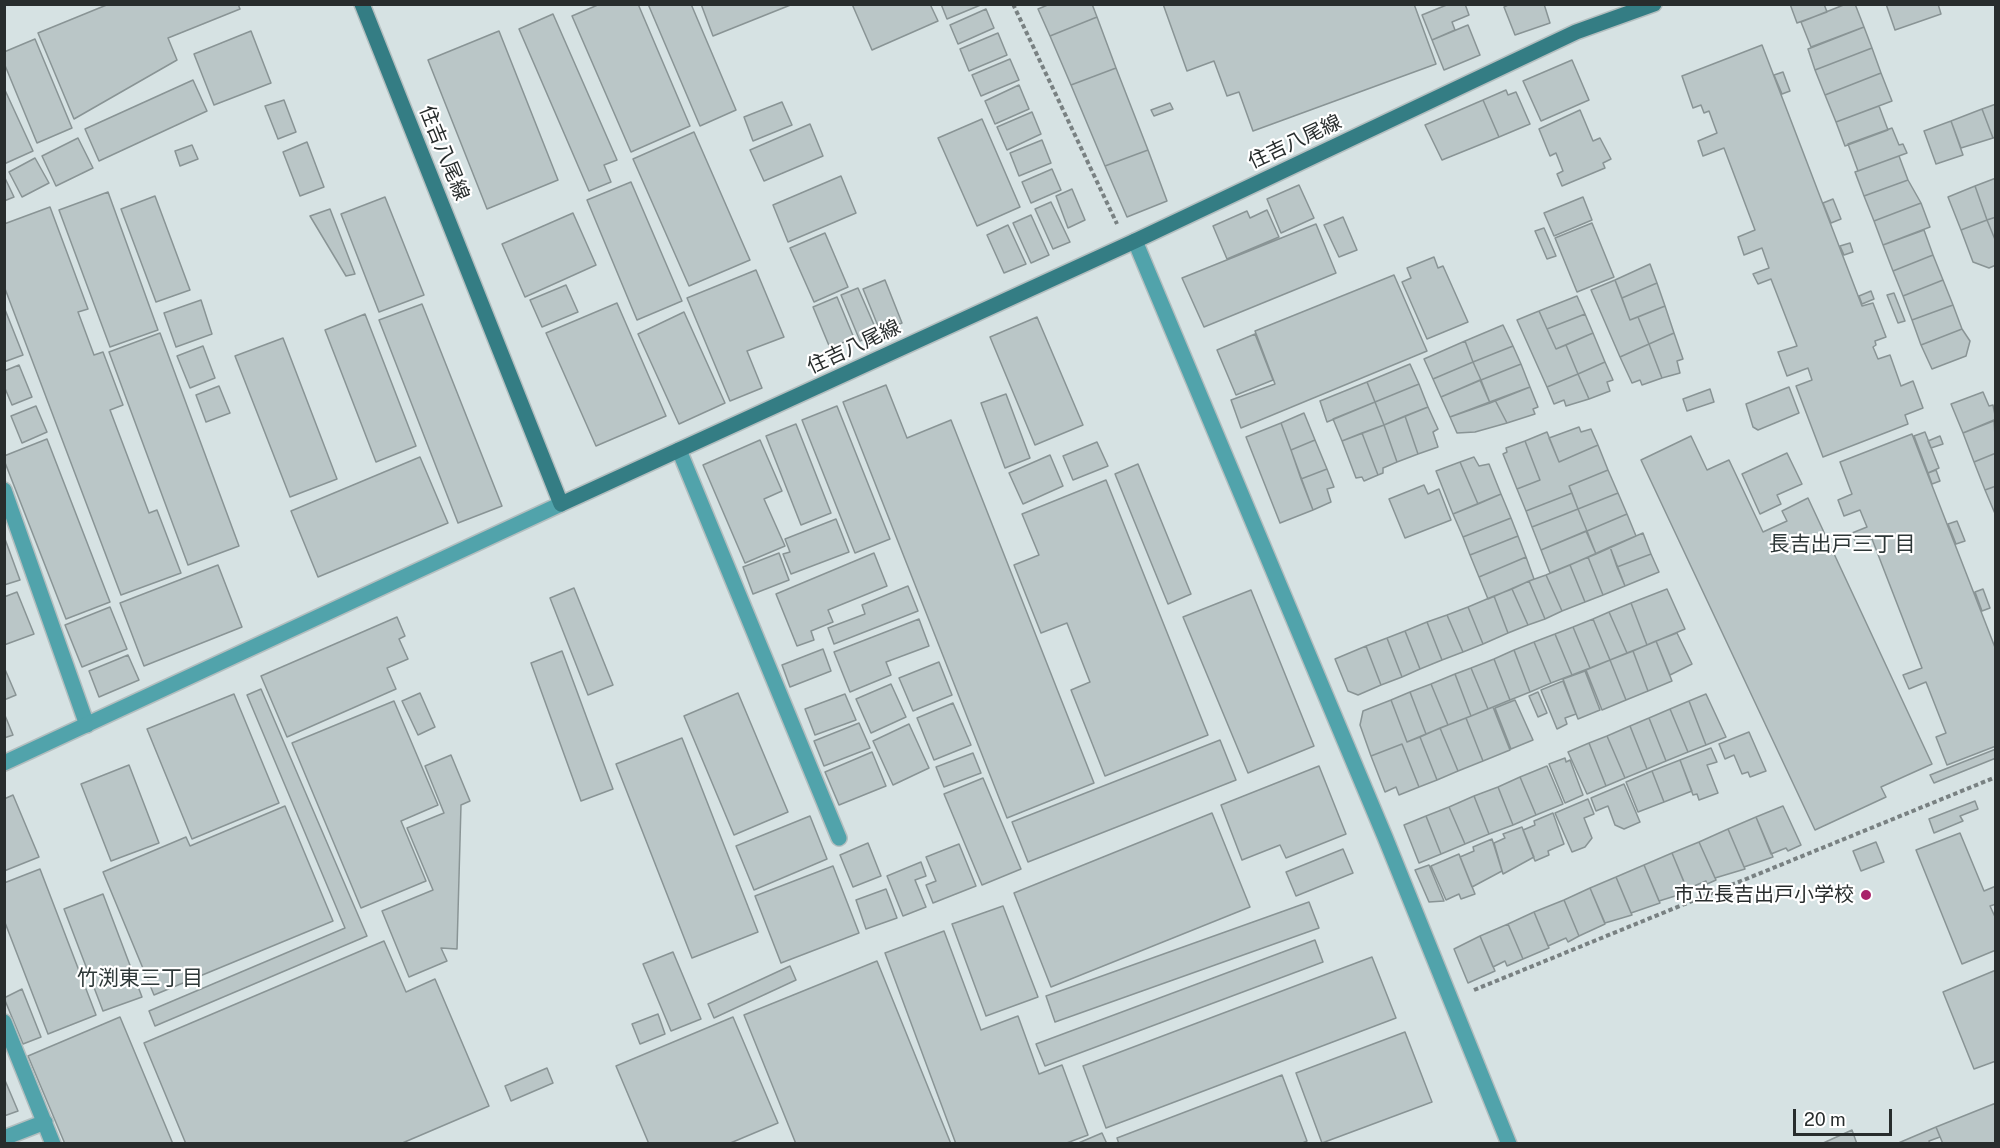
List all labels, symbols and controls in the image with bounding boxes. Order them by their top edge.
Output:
street label: 住吉八尾線 [414,102,474,204]
street label: 住吉八尾線 [1245,110,1345,174]
street label: 住吉八尾線 [804,315,904,379]
district label: 長吉出戸三丁目 [1769,532,1915,558]
place label: 市立長吉出戸小学校 [1674,883,1854,907]
marker: 市立長吉出戸小学校 [1859,888,1873,902]
district label: 竹渕東三丁目 [77,966,203,992]
scale bar [1796,1097,1895,1135]
text: 20 m [1804,1109,1846,1130]

